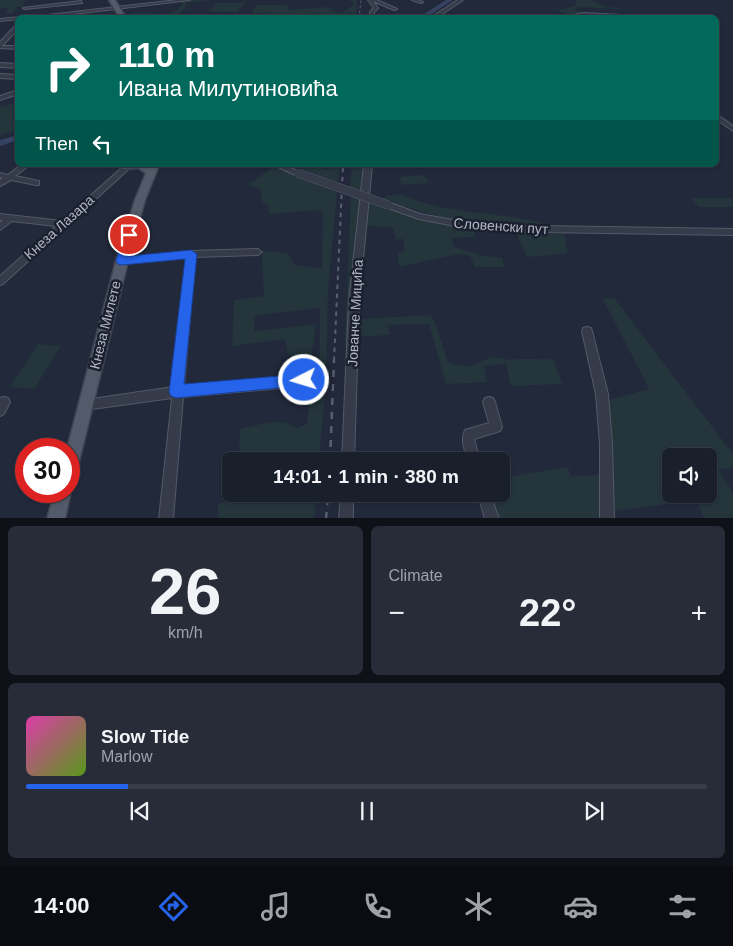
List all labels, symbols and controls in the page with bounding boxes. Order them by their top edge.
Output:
icon: right [35,35,100,100]
text: 110 m [118,35,215,74]
text: Ивана Милутиновића [118,76,338,101]
icon: left [88,130,116,158]
text: Then [35,133,78,154]
street label: Кнеза Лазара [21,191,97,262]
pin [108,214,150,256]
street label: Словенски пут [453,215,549,237]
icon: arrive [115,221,143,249]
street label: Јованче Мицића [344,259,366,367]
street label: Кнеза Милете [86,279,124,371]
position arrow [277,353,329,405]
speed limit sign: 30 [15,438,80,503]
map controls [662,448,717,503]
button: sound [662,448,717,503]
text: 14:01 · 1 min · 380 m [273,466,459,487]
text: 26 [149,555,221,628]
text: Climate [389,567,443,584]
text: 22° [519,592,576,634]
text: − [389,597,405,628]
text: + [691,597,707,628]
text: km/h [168,624,203,641]
text: Slow Tide [101,726,189,747]
text: Marlow [101,748,153,765]
icon: previous [126,797,154,825]
icon: pause [353,797,381,825]
icon: next [580,797,608,825]
icon: directions [156,889,191,924]
icon: music [258,889,293,924]
icon: phone [360,889,395,924]
icon: climate [461,889,496,924]
icon: car [563,889,598,924]
icon: filters [665,889,700,924]
text: 14:00 [33,893,90,918]

